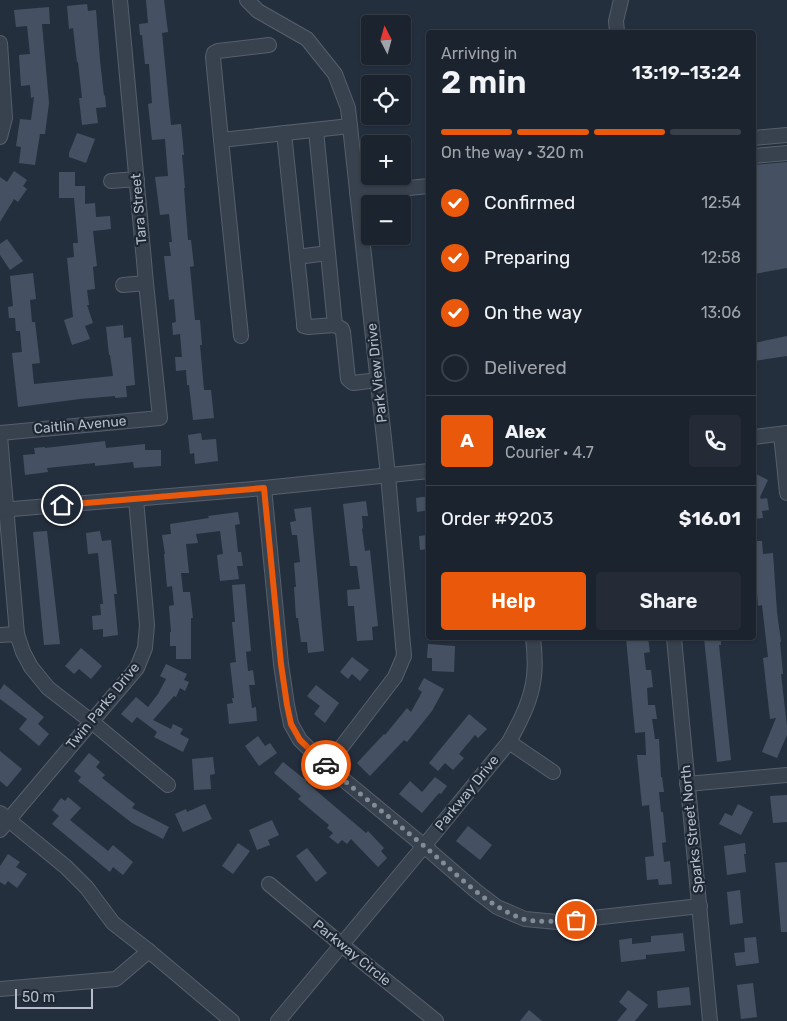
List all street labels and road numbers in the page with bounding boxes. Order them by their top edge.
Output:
street label: Tara Street [127,172,151,245]
street label: Park View Drive [363,322,391,424]
street label: Caitlin Avenue [33,412,127,438]
street label: Twin Parks Drive [63,659,143,753]
street label: Parkway Drive [431,752,503,834]
street label: Sparks Street North [677,764,707,894]
street label: Parkway Circle [310,916,395,990]

